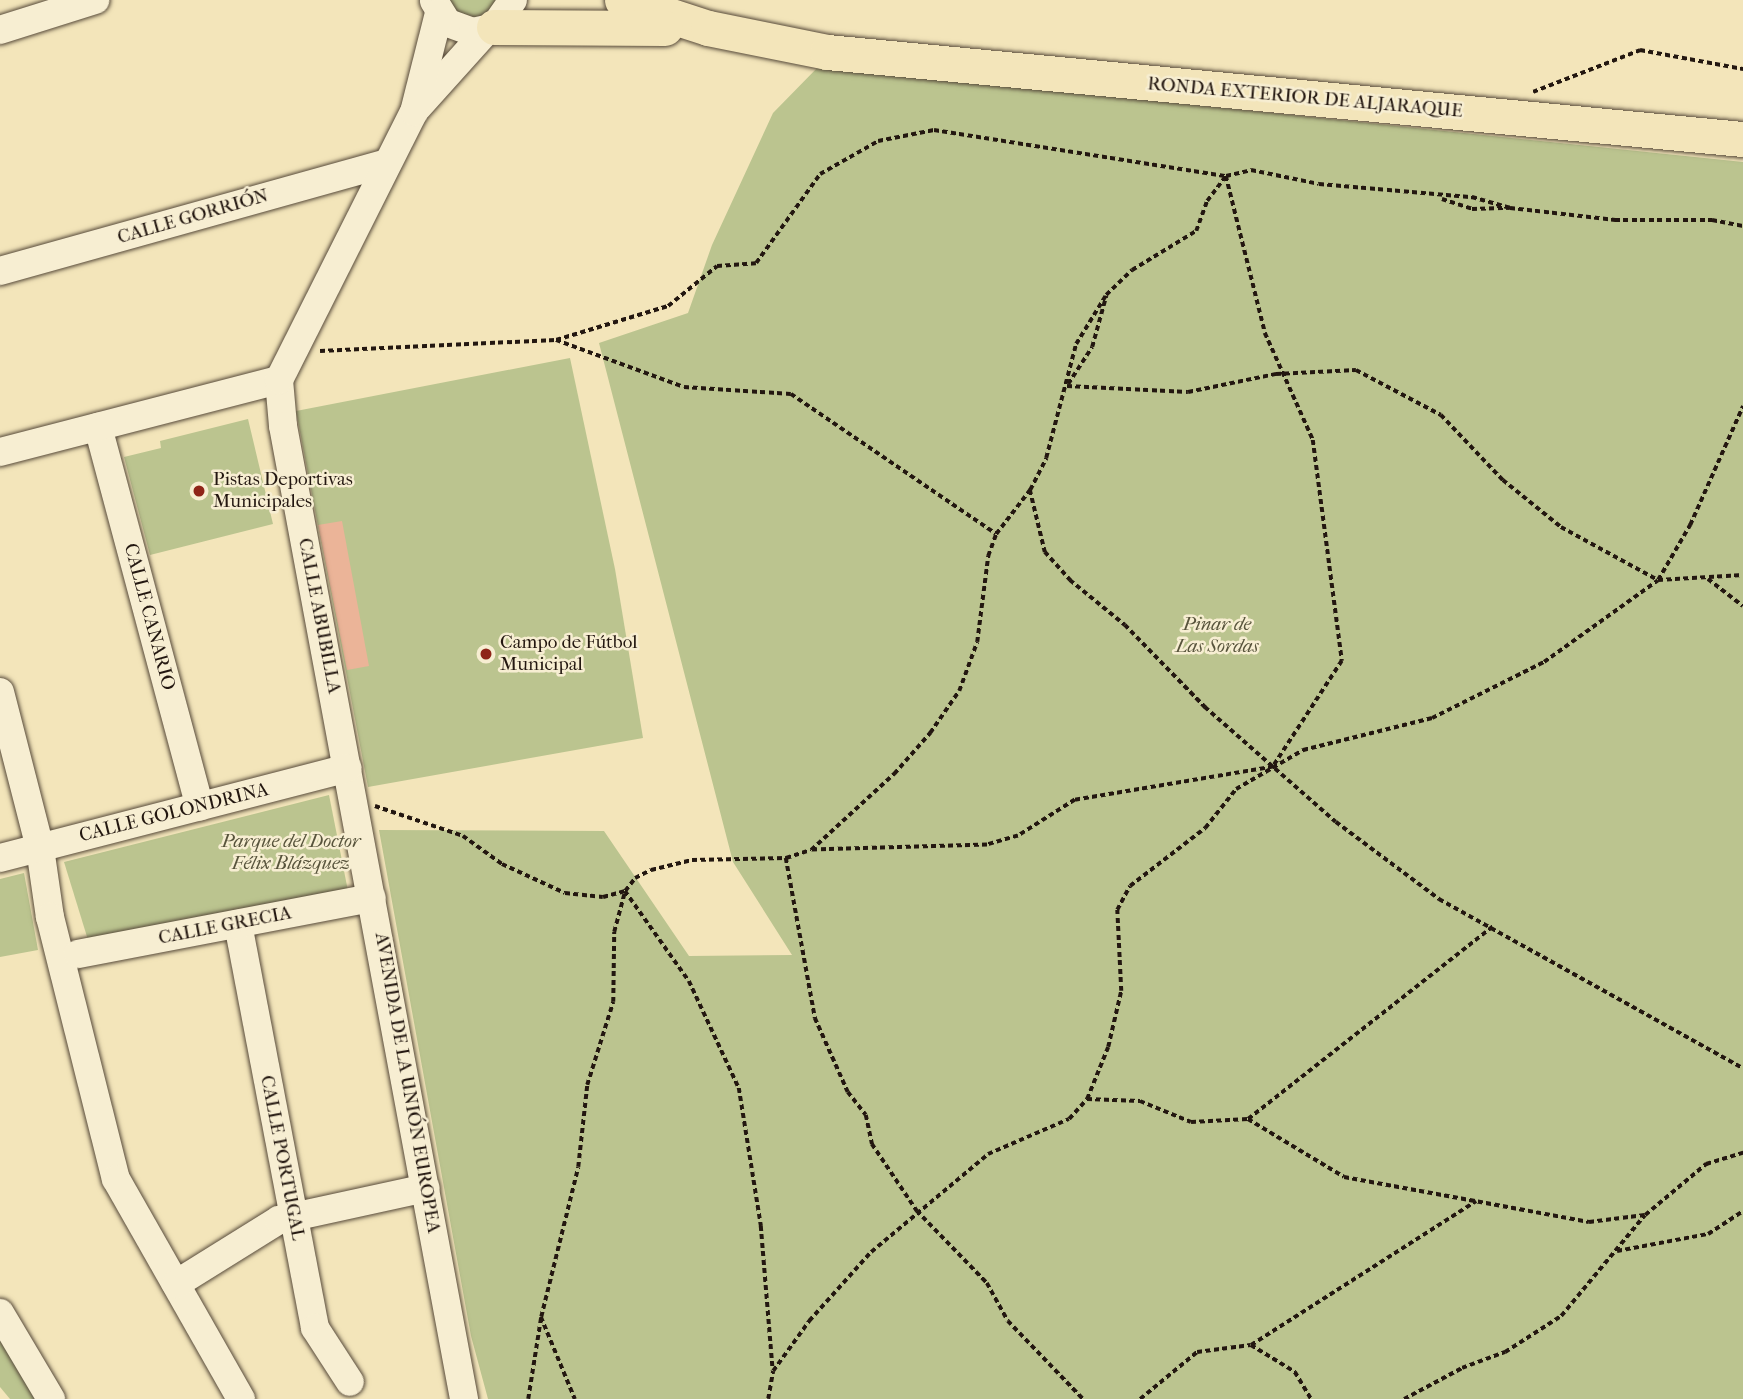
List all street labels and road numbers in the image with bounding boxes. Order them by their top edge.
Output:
street label: RONDA EXTERIOR DE ALJARAQUE [1146,73,1464,123]
street label: CALLE GORRIÓN [115,185,271,249]
street label: CALLE ABUBILLA [293,536,345,696]
street label: CALLE CANARIO [118,541,180,693]
street label: CALLE GOLONDRINA [77,778,271,848]
street label: CALLE GRECIA [157,902,293,950]
street label: AVENIDA DE LA UNIÓN EUROPEA [369,931,445,1235]
street label: CALLE PORTUGAL [255,1073,309,1243]

